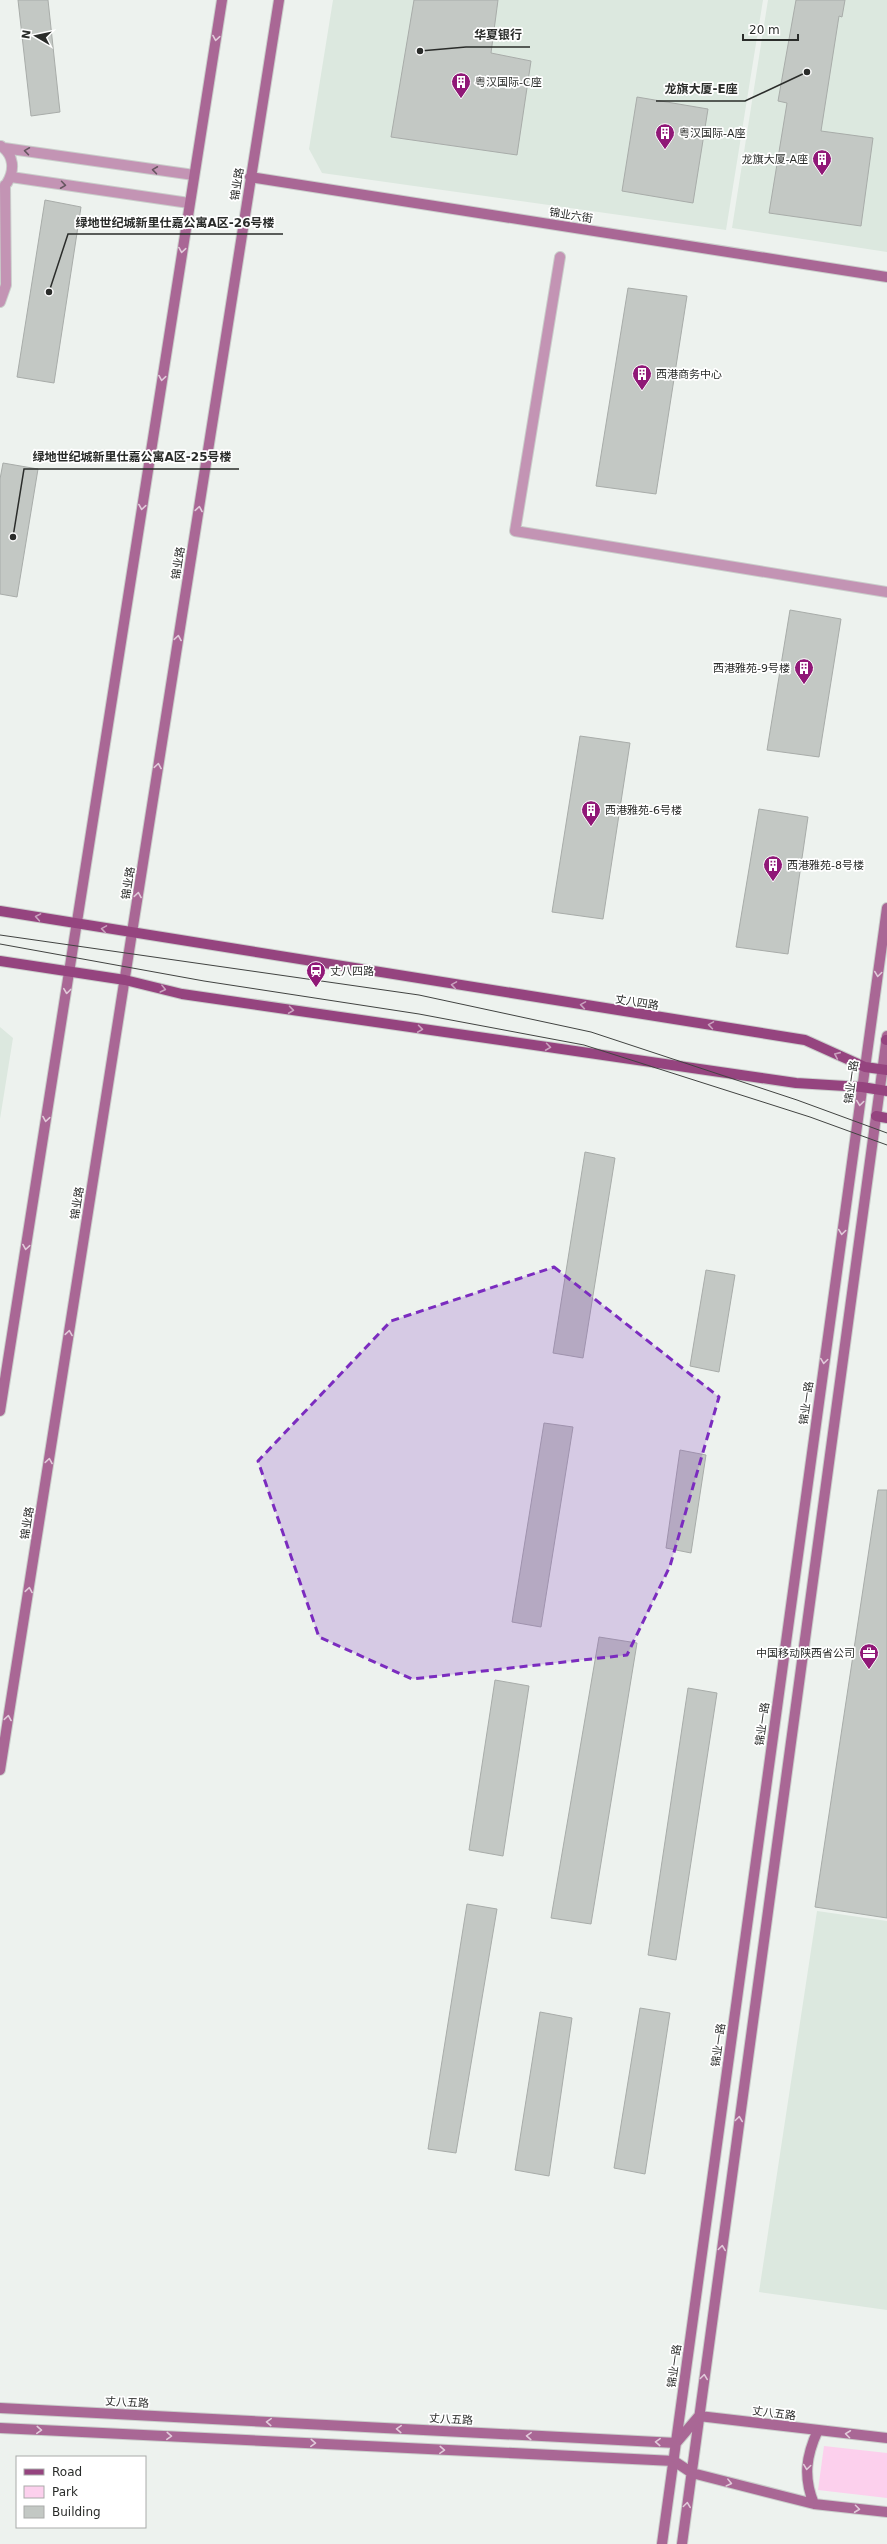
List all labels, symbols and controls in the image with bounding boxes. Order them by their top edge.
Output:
north arrow [16,16,56,56]
scale bar [743,16,798,42]
callout: 华夏银行 [466,23,530,47]
text: 20 m [749,23,780,37]
text: 华夏银行 [474,28,522,42]
text: N [19,29,34,40]
one-way arrow [212,35,221,42]
building icon: 粤汉国际-C座 [450,71,472,99]
place label: 粤汉国际-C座 [475,76,542,89]
callout: 龙旗大厦-E座 [656,77,745,101]
text: 龙旗大厦-E座 [664,82,738,96]
building icon: 粤汉国际-A座 [654,122,676,150]
place label: 粤汉国际-A座 [679,127,746,140]
one-way arrow [23,147,30,156]
building icon: 龙旗大厦-A座 [811,148,833,176]
place label: 龙旗大厦-A座 [742,153,808,166]
one-way arrow [152,166,158,175]
street label: 锦业路 [228,167,246,201]
one-way arrow [60,180,66,189]
street label: 锦业六街 [548,206,594,225]
callout: 绿地世纪城新里仕嘉公寓A区-26号楼 [68,210,283,234]
text: 绿地世纪城新里仕嘉公寓A区-26号楼 [76,216,274,230]
one-way arrow [178,247,187,253]
building icon: 西港商务中心 [631,363,653,391]
place label: 西港商务中心 [656,368,722,381]
one-way arrow [158,375,167,381]
callout: 绿地世纪城新里仕嘉公寓A区-25号楼 [24,445,239,469]
text: 绿地世纪城新里仕嘉公寓A区-25号楼 [33,450,231,464]
one-way arrow [138,504,147,510]
one-way arrow [194,506,202,512]
street label: 锦业路 [169,546,187,580]
one-way arrow [174,635,182,641]
building icon: 西港雅苑-9号楼 [793,657,815,685]
place label: 西港雅苑-9号楼 [713,662,790,675]
one-way arrow [154,763,162,769]
building icon: 西港雅苑-6号楼 [580,799,602,827]
place label: 西港雅苑-6号楼 [605,804,682,817]
building icon: 西港雅苑-8号楼 [762,854,784,882]
place label: 西港雅苑-8号楼 [787,859,864,872]
street label: 锦业路 [119,866,137,900]
one-way arrow [133,892,142,898]
one-way arrow [35,914,41,922]
one-way arrow [101,925,107,934]
station icon: 丈八四路 [305,960,327,988]
place label: 丈八四路 [330,965,374,978]
one-way arrow [874,971,883,978]
one-way arrow [451,981,457,990]
one-way arrow [160,985,166,993]
one-way arrow [62,988,71,994]
street label: 丈八四路 [614,993,660,1012]
one-way arrow [580,1001,586,1010]
one-way arrow [288,1005,294,1014]
one-way arrow [708,1022,714,1030]
one-way arrow [417,1024,423,1033]
one-way arrow [545,1042,551,1051]
one-way arrow [833,1051,840,1059]
street label: 锦业一路 [842,1059,861,1105]
one-way arrow [856,1100,865,1106]
one-way arrow [43,1116,51,1122]
street label: 锦业路 [68,1186,86,1220]
one-way arrow [838,1229,847,1235]
one-way arrow [22,1244,31,1251]
one-way arrow [64,1330,73,1336]
one-way arrow [820,1358,829,1364]
street label: 锦业一路 [797,1380,816,1426]
one-way arrow [44,1458,53,1464]
street label: 锦业路 [18,1506,36,1540]
one-way arrow [24,1587,32,1593]
office icon: 中国移动陕西省公司 [858,1642,880,1670]
place label: 中国移动陕西省公司 [756,1647,855,1660]
street label: 锦业一路 [753,1701,772,1747]
one-way arrow [3,1715,12,1721]
street label: 锦业一路 [709,2022,728,2068]
one-way arrow [734,2116,743,2122]
one-way arrow [717,2245,726,2251]
street label: 锦业一路 [665,2343,684,2389]
one-way arrow [700,2373,709,2380]
street label: 丈八五路 [105,2395,149,2410]
street label: 丈八五路 [751,2404,797,2423]
street label: 丈八五路 [429,2412,473,2427]
one-way arrow [266,2418,272,2426]
one-way arrow [396,2424,402,2433]
one-way arrow [36,2425,42,2434]
one-way arrow [845,2430,851,2439]
one-way arrow [526,2431,532,2440]
one-way arrow [166,2432,172,2440]
one-way arrow [655,2438,661,2447]
one-way arrow [310,2439,316,2448]
one-way arrow [439,2445,445,2454]
legend [16,2456,146,2528]
one-way arrow [803,2464,812,2470]
text: Road [52,2465,82,2479]
one-way arrow [726,2478,733,2486]
text: Park [52,2485,78,2499]
one-way arrow [682,2502,691,2508]
one-way arrow [854,2504,860,2513]
text: Building [52,2505,101,2519]

